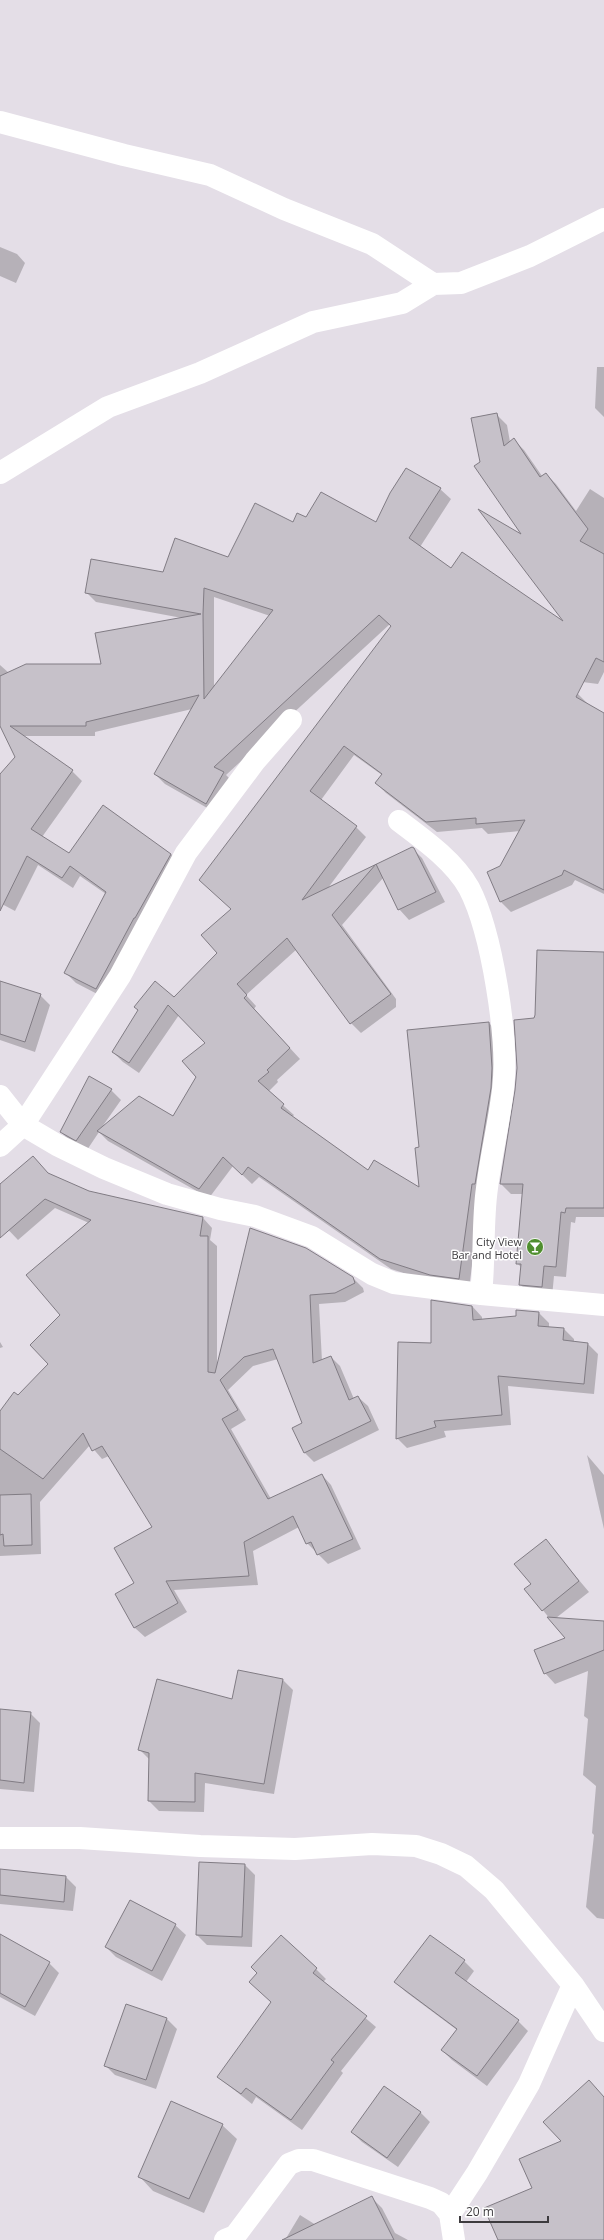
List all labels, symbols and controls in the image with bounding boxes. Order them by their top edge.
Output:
place label: City View Bar and Hotel [451,1234,522,1262]
bar icon: City View Bar and Hotel [525,1237,545,1257]
scale bar [460,2198,548,2224]
text: 20 m [466,2203,494,2220]

